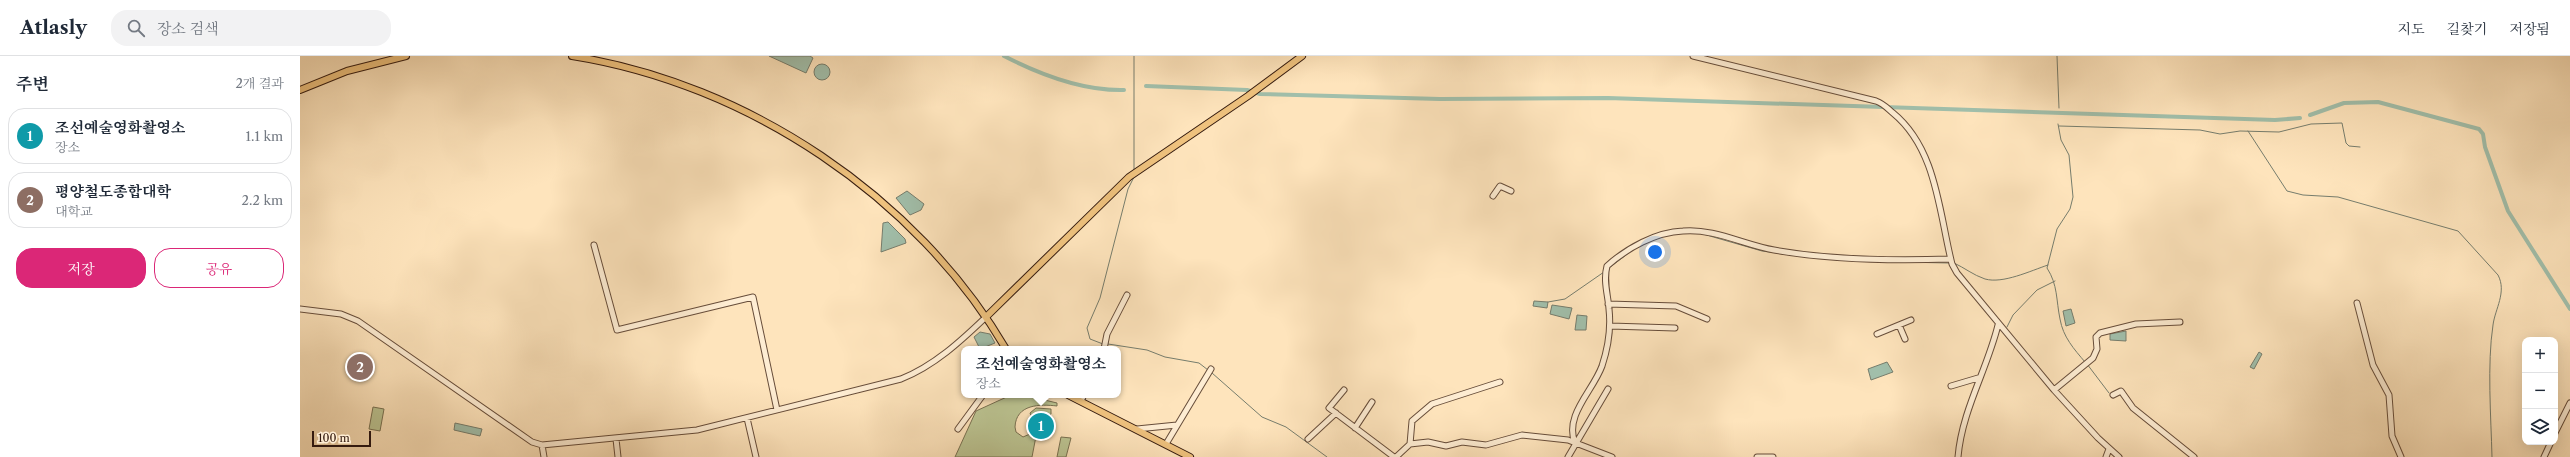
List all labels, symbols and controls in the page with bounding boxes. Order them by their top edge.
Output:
search box [111,10,391,46]
text: Atlasly [20,16,87,39]
icon: search [125,17,147,39]
text: 장소 검색 [157,19,219,38]
text: 지도 [2398,20,2425,38]
text: 길찾기 [2447,20,2487,38]
text: 저장됨 [2509,20,2550,38]
text: 주변 [16,74,49,94]
text: 2개 결과 [235,75,284,91]
text: 조선예술영화촬영소 [55,118,185,137]
text: 1 [27,128,33,144]
text: 1.1 km [246,128,283,144]
text: 장소 [55,139,80,155]
text: 평양철도종합대학 [55,182,171,201]
text: 2 [26,192,34,208]
text: 2.2 km [242,192,283,208]
text: 대학교 [55,203,93,219]
your location [1645,242,1665,262]
button: 저장 [16,248,146,288]
button: 공유 [154,248,284,288]
map controls [2522,337,2558,445]
button: + [2522,337,2558,373]
popup [961,346,1121,398]
pin: 2 [347,352,373,382]
text: 조선예술영화촬영소 [976,354,1106,373]
button: − [2522,373,2558,409]
text: 장소 [976,375,1001,391]
button: layers [2522,409,2558,445]
pin: 1 [1028,411,1054,441]
scale bar [312,429,371,448]
text: 100 m [318,431,350,445]

